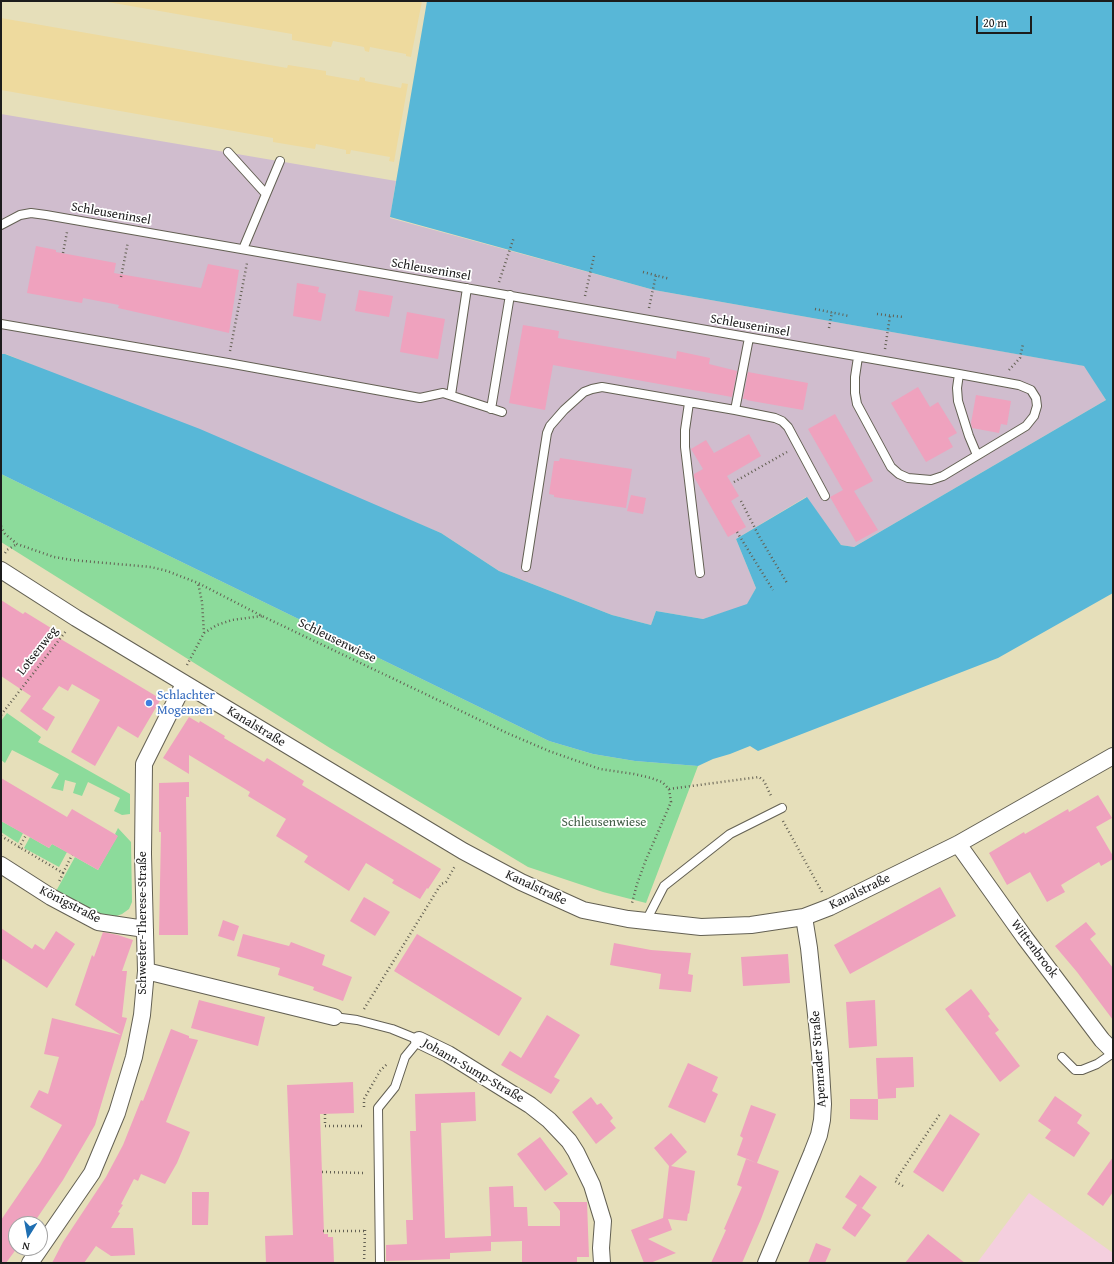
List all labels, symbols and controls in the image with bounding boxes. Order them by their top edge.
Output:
scale bar [978,8,1034,34]
text: 20 m [983,14,1007,31]
street label: Schleuseninsel [70,199,152,229]
street label: Schleuseninsel [390,255,472,285]
street label: Schleuseninsel [709,311,791,341]
street label: Schleusenwiese [295,615,379,667]
street label: Lotsenweg [14,623,62,679]
place label: Schlachter Mogensen [157,688,215,719]
marker: Schlachter Mogensen [144,698,154,708]
street label: Kanalstraße [224,703,288,751]
park label: Schleusenwiese [562,815,646,831]
street label: Schwester-Therese-Straße [135,851,151,995]
street label: Kanalstraße [503,867,569,909]
street label: Kanalstraße [827,871,893,913]
street label: Königstraße [37,883,103,927]
street label: Wittenbrook [1007,917,1061,981]
street label: Apenrader Straße [808,1010,830,1108]
street label: Johann-Sump-Straße [419,1036,527,1106]
north arrow [8,1216,48,1256]
text: N [21,1238,31,1255]

